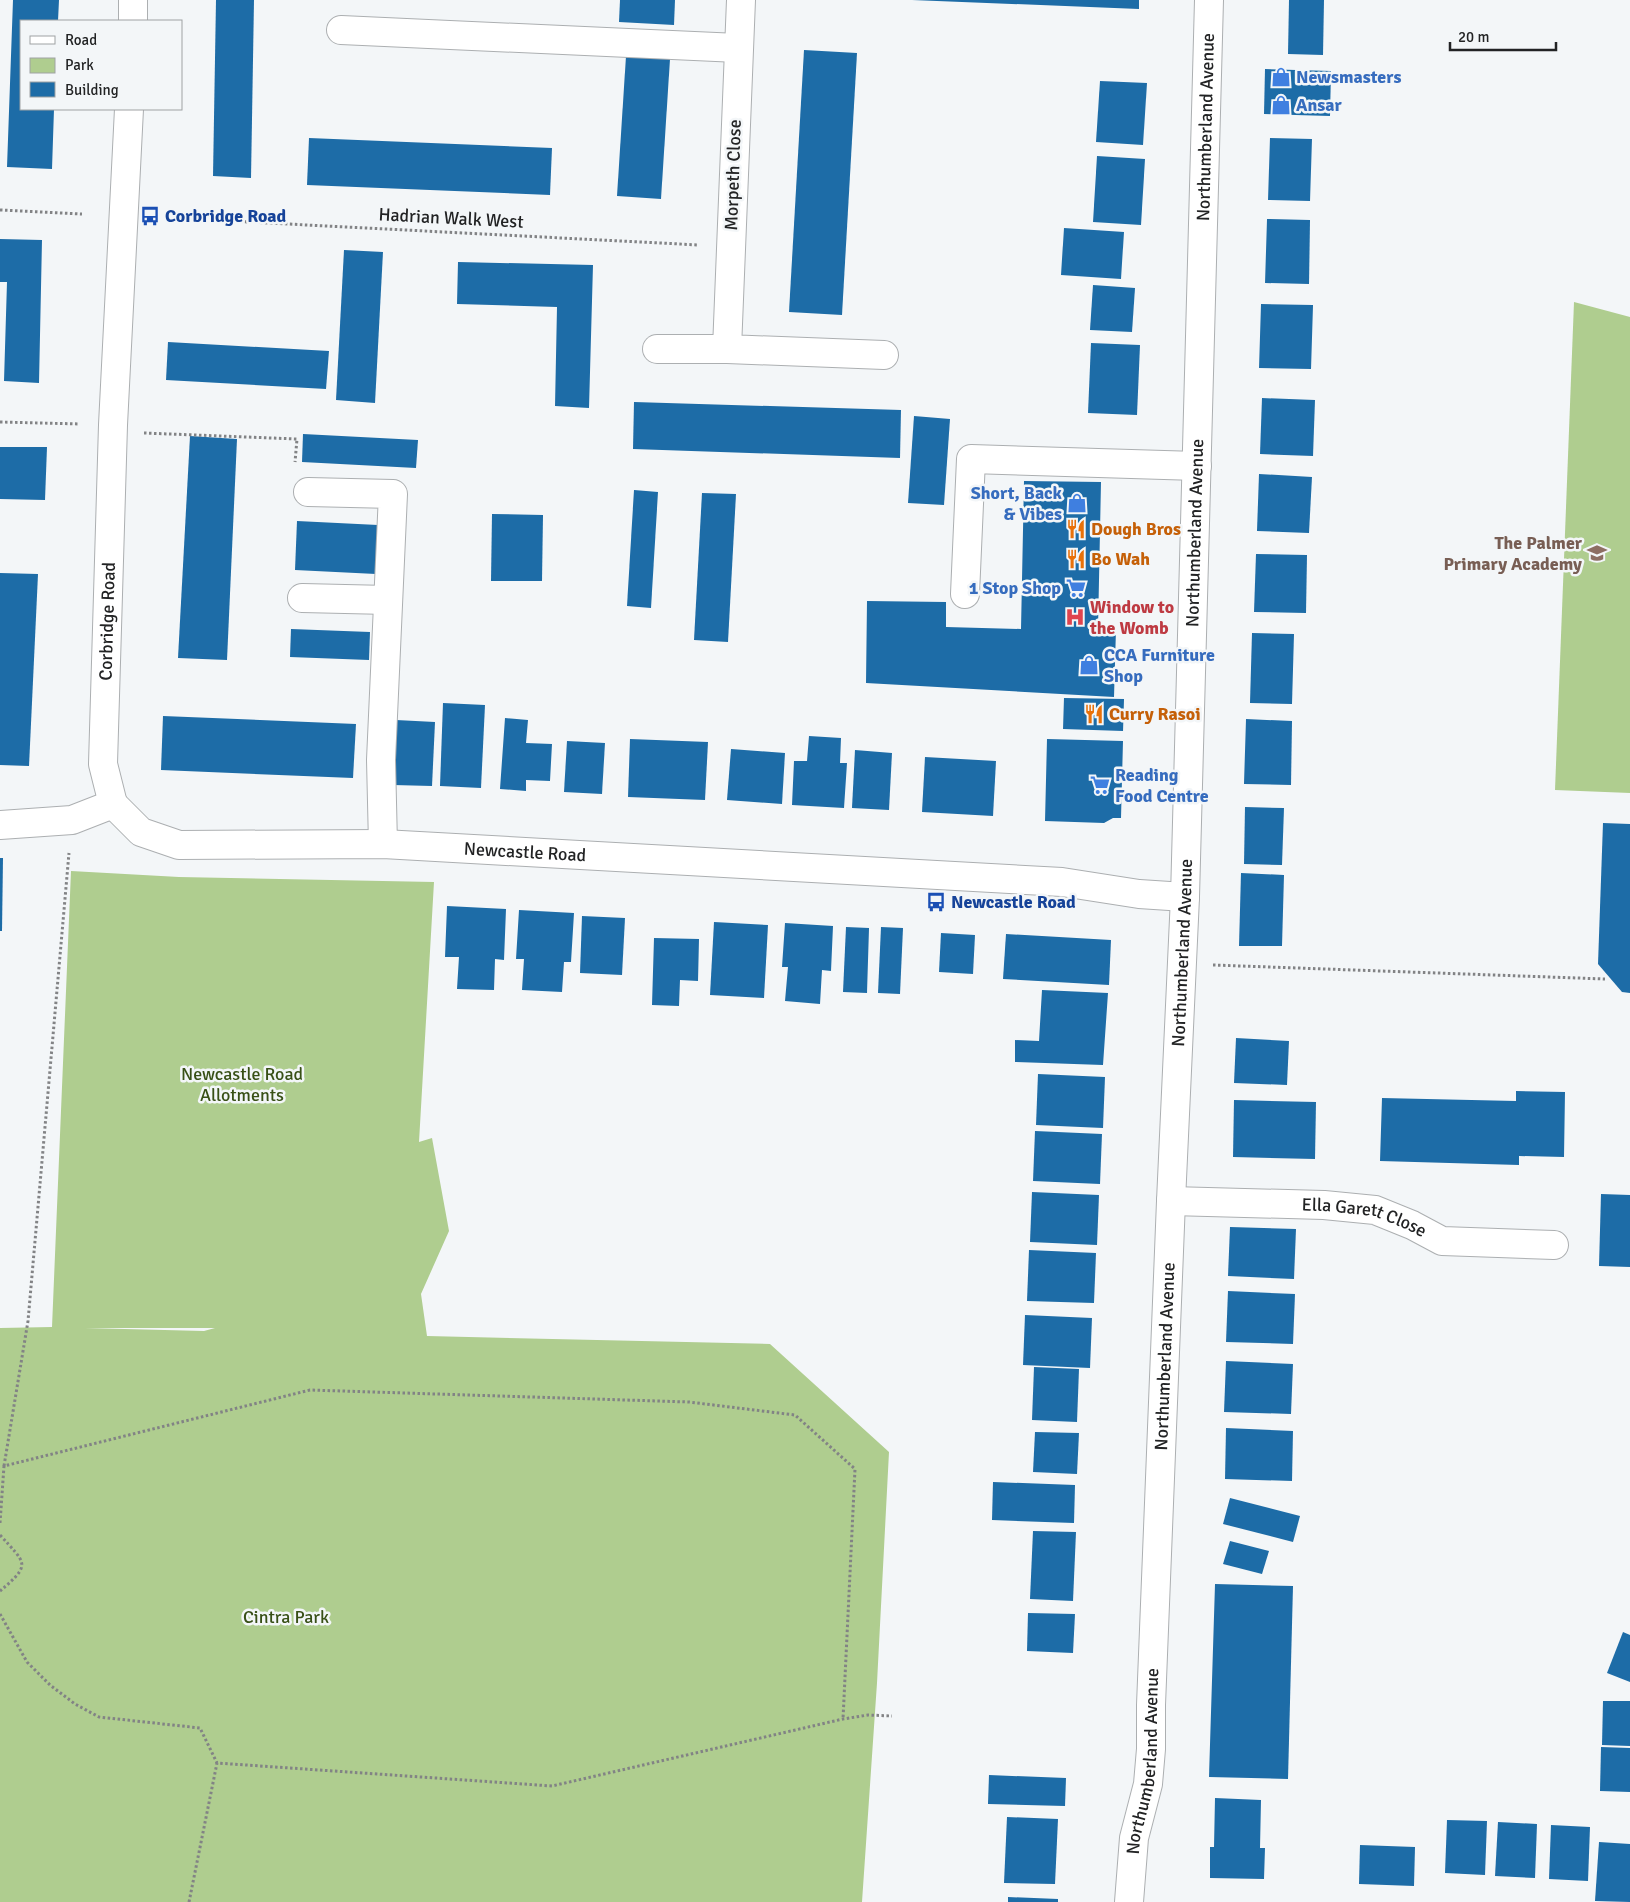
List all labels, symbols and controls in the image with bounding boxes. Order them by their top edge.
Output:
legend [20,20,182,110]
scale bar [1450,20,1556,52]
text: 20 m [1458,28,1489,46]
text: Road [65,31,97,49]
street label: Northumberland Avenue [1192,33,1219,221]
text: Park [65,56,94,74]
shop icon: Newsmasters [1270,66,1292,88]
place label: Newsmasters [1296,66,1401,88]
text: Building [65,81,119,99]
shop icon: Ansar [1270,94,1292,116]
place label: Ansar [1296,94,1343,116]
street label: Morpeth Close [720,119,746,231]
street label: Hadrian Walk West [378,203,524,233]
bus stop icon: Corbridge Road [139,205,161,227]
place label: Corbridge Road [165,205,286,227]
street label: Northumberland Avenue [1181,439,1208,627]
place label: Short, Back & Vibes [971,482,1063,525]
shop icon: Short, Back & Vibes [1066,492,1088,514]
restaurant icon: Dough Bros [1065,518,1087,540]
place label: Dough Bros [1091,518,1181,540]
place label: The Palmer Primary Academy [1443,532,1583,575]
school or university icon: The Palmer Primary Academy [1586,542,1608,564]
restaurant icon: Bo Wah [1065,548,1087,570]
place label: Bo Wah [1091,548,1150,570]
street label: Corbridge Road [94,562,120,681]
place label: 1 Stop Shop [969,577,1061,599]
supermarket icon: 1 Stop Shop [1065,577,1087,599]
place label: Window to the Womb [1089,596,1174,639]
hospital icon: Window to the Womb [1064,606,1086,628]
place label: CCA Furniture Shop [1104,644,1215,687]
shop icon: CCA Furniture Shop [1078,654,1100,676]
restaurant icon: Curry Rasoi [1083,703,1105,725]
place label: Curry Rasoi [1109,703,1201,725]
place label: Reading Food Centre [1115,764,1209,807]
supermarket icon: Reading Food Centre [1089,774,1111,796]
street label: Newcastle Road [463,838,587,866]
street label: Northumberland Avenue [1167,858,1197,1047]
bus stop icon: Newcastle Road [925,891,947,913]
place label: Newcastle Road [951,891,1076,913]
park label: Newcastle Road Allotments [181,1063,303,1106]
street label: Ella Garett Close [1301,1193,1430,1242]
street label: Northumberland Avenue [1150,1262,1180,1451]
park label: Cintra Park [243,1606,329,1628]
street label: Northumberland Avenue [1122,1668,1163,1855]

